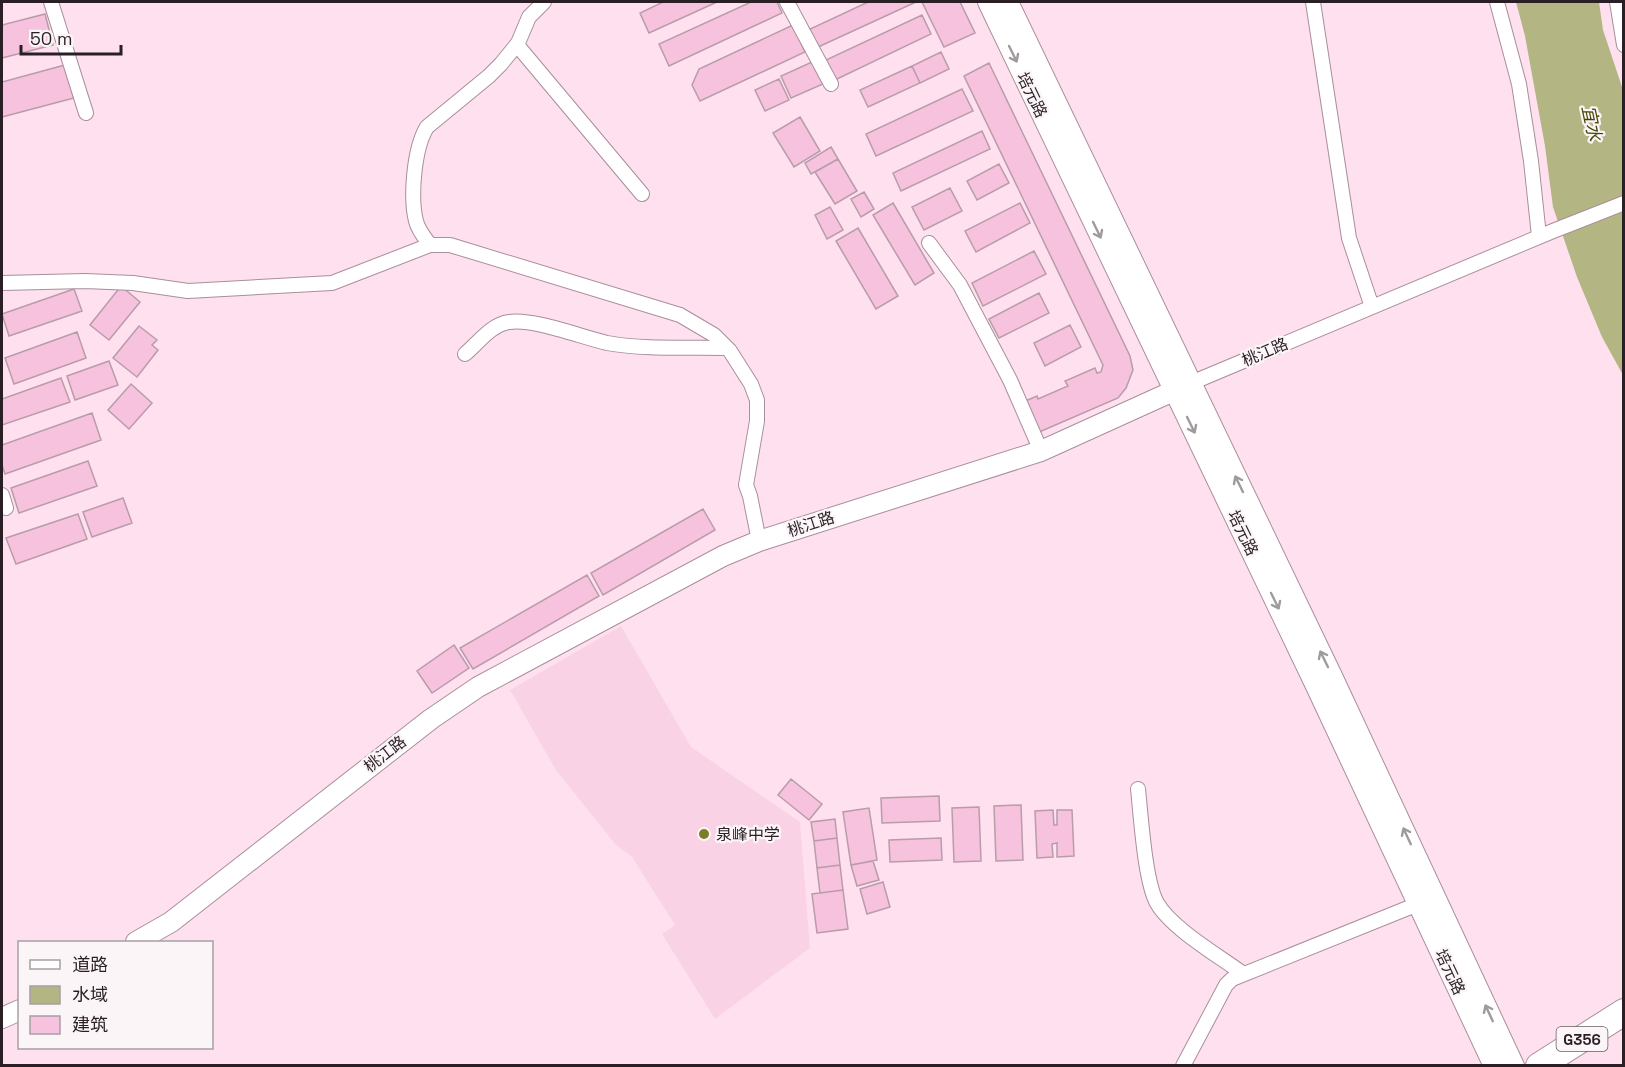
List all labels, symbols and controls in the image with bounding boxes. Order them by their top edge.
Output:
scale bar [21,18,122,56]
text: 50 m [30,27,72,50]
one-way arrow [1007,45,1019,63]
street label: 培元路 [1012,69,1052,121]
water label: 宜水 [1577,103,1607,144]
one-way arrow [1092,221,1104,239]
street label: 桃江路 [1239,333,1291,371]
one-way arrow [1185,415,1197,433]
one-way arrow [1233,475,1245,493]
street label: 桃江路 [785,507,837,541]
street label: 培元路 [1223,507,1263,559]
one-way arrow [1270,591,1282,609]
one-way arrow [1317,651,1329,669]
street label: 桃江路 [360,731,410,777]
place label: 泉峰中学 [716,824,780,845]
marker: 泉峰中学 [697,827,711,841]
one-way arrow [1400,827,1412,845]
legend [18,941,213,1049]
street label: 培元路 [1430,946,1470,998]
text: 道路 [72,953,108,976]
text: 水域 [72,983,108,1006]
one-way arrow [1483,1004,1495,1022]
text: 建筑 [72,1013,108,1036]
road number: G356 [1556,1027,1608,1051]

